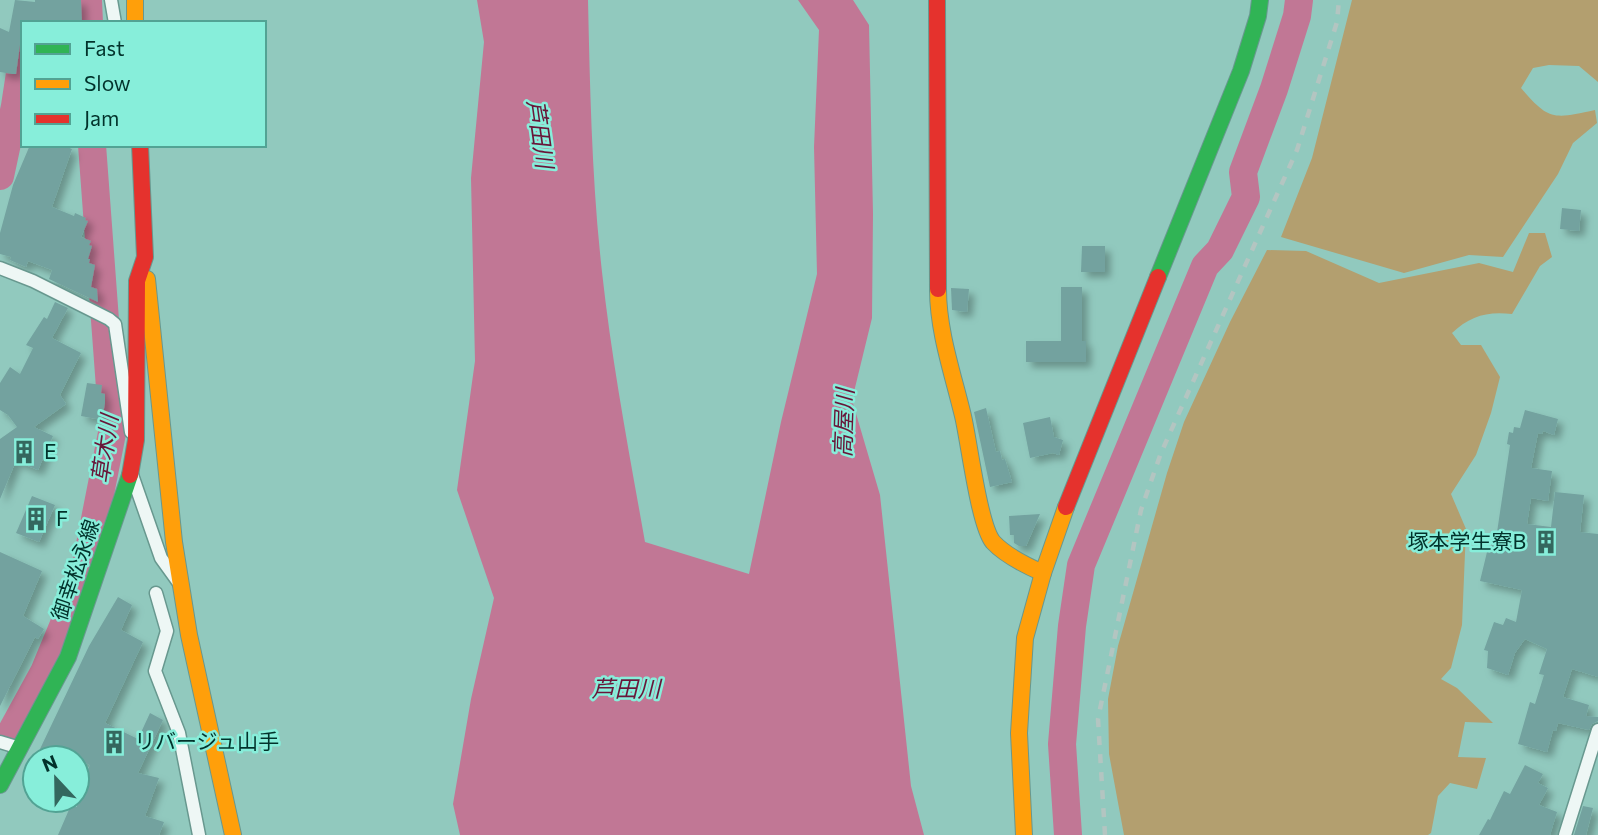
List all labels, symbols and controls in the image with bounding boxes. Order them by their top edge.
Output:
legend [21,21,266,147]
text: Fast [84,35,125,60]
text: Slow [84,70,131,95]
water label: 芦田川 [522,98,560,173]
text: Jam [84,105,119,130]
water label: 高屋川 [828,385,858,458]
water label: 草木川 [85,410,123,485]
building icon: E [10,438,38,466]
place label: E [44,438,56,463]
building icon: F [22,505,50,533]
place label: F [56,505,68,530]
street label: 御幸松永線 [46,516,103,623]
place label: 塚本学生寮B [1407,528,1526,553]
building icon: 塚本学生寮B [1532,528,1560,556]
water label: 芦田川 [592,674,664,702]
building icon: リバージュ山手 [100,728,128,756]
place label: リバージュ山手 [134,728,279,753]
north arrow [21,744,91,814]
text: N [39,749,60,776]

